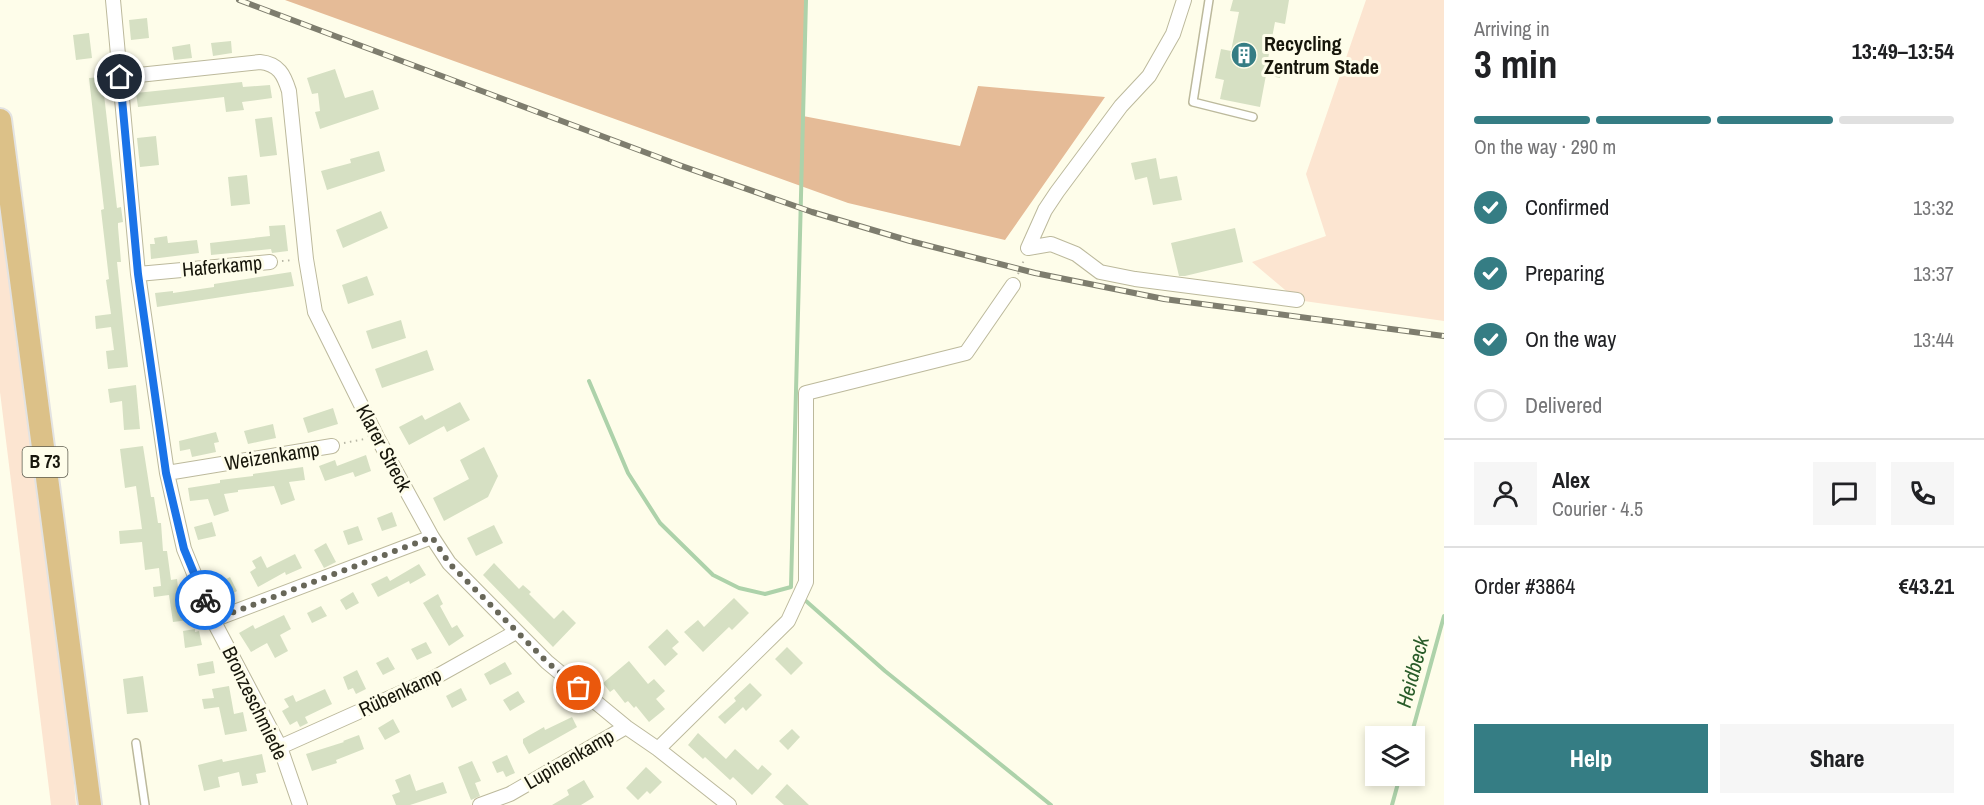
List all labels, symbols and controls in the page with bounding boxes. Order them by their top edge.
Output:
text: Arriving in [1474,15,1550,42]
place label: Recycling Zentrum Stade [1264,30,1379,80]
text: 13:49–13:54 [1852,36,1954,66]
text: 3 min [1474,38,1558,90]
building icon: Recycling Zentrum Stade [1229,40,1259,70]
pin [94,51,145,102]
icon: home [103,60,136,93]
text: On the way · 290 m [1474,133,1616,160]
icon: check [1474,191,1507,224]
text: Confirmed [1525,192,1609,222]
text: 13:32 [1913,194,1954,221]
street label: Haferkamp [181,249,263,282]
icon: check [1474,257,1507,290]
text: Preparing [1525,258,1604,288]
text: 13:37 [1913,260,1954,287]
icon: check [1474,323,1507,356]
text: On the way [1525,324,1616,354]
text: 13:44 [1913,326,1954,353]
text: Delivered [1525,390,1602,420]
street label: Klarer Streck [350,400,419,497]
street label: Weizenkamp [223,435,321,476]
road number: B 73 [22,447,68,477]
button: person [1474,462,1537,525]
button: chat [1813,462,1876,525]
button: phone [1891,462,1954,525]
text: Alex [1552,465,1590,495]
text: Courier · 4.5 [1552,495,1643,522]
courier [175,570,235,630]
text: Order #3864 [1474,571,1575,601]
text: €43.21 [1899,571,1954,601]
icon: bike [189,584,222,617]
water label: Heidbeck [1389,632,1436,711]
street label: Bronzeschmiede [216,642,295,764]
street label: Rübenkamp [354,661,446,722]
pin [553,662,604,713]
icon: bag [562,671,595,704]
street label: Lupinenkamp [519,722,619,795]
button: Help [1474,724,1708,793]
button: Share [1720,724,1954,793]
map controls [1365,726,1425,786]
button: layers [1365,726,1425,786]

